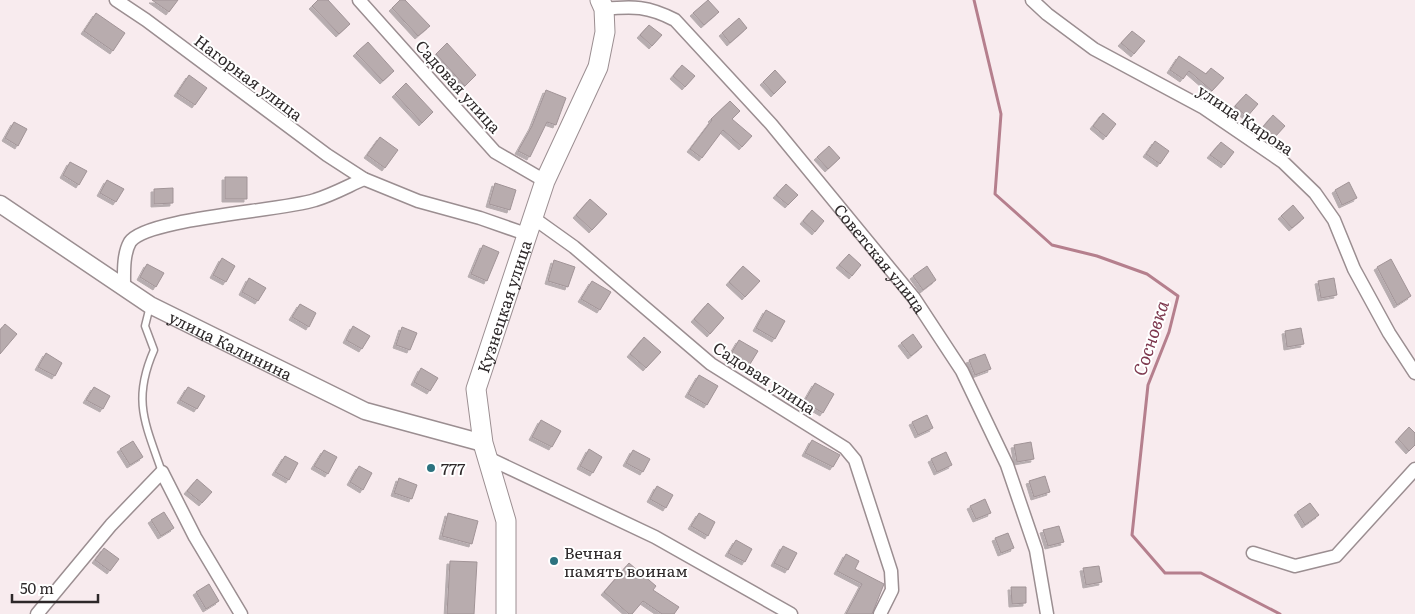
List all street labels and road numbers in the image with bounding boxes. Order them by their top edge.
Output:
street label: Нагорная улица [190,28,309,126]
street label: Садовая улица [411,34,508,138]
street label: улица Кирова [1193,78,1299,160]
street label: Советская улица [829,198,933,318]
street label: Кузнецкая улица [470,236,537,376]
street label: улица Калинина [165,304,297,386]
street label: Садовая улица [709,335,821,419]

